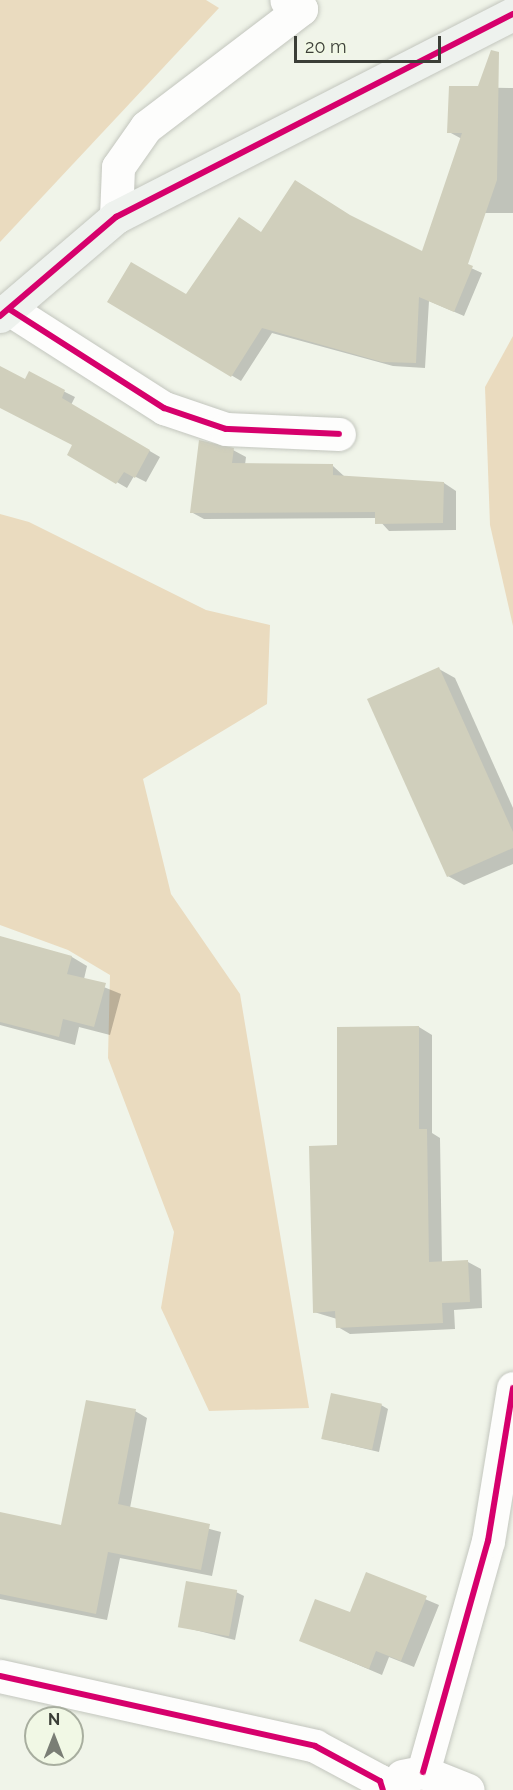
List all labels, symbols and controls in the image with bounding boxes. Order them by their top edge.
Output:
scale bar [297,24,444,62]
text: 20 m [305,36,347,57]
north arrow [24,1706,84,1766]
text: N [48,1710,60,1729]

